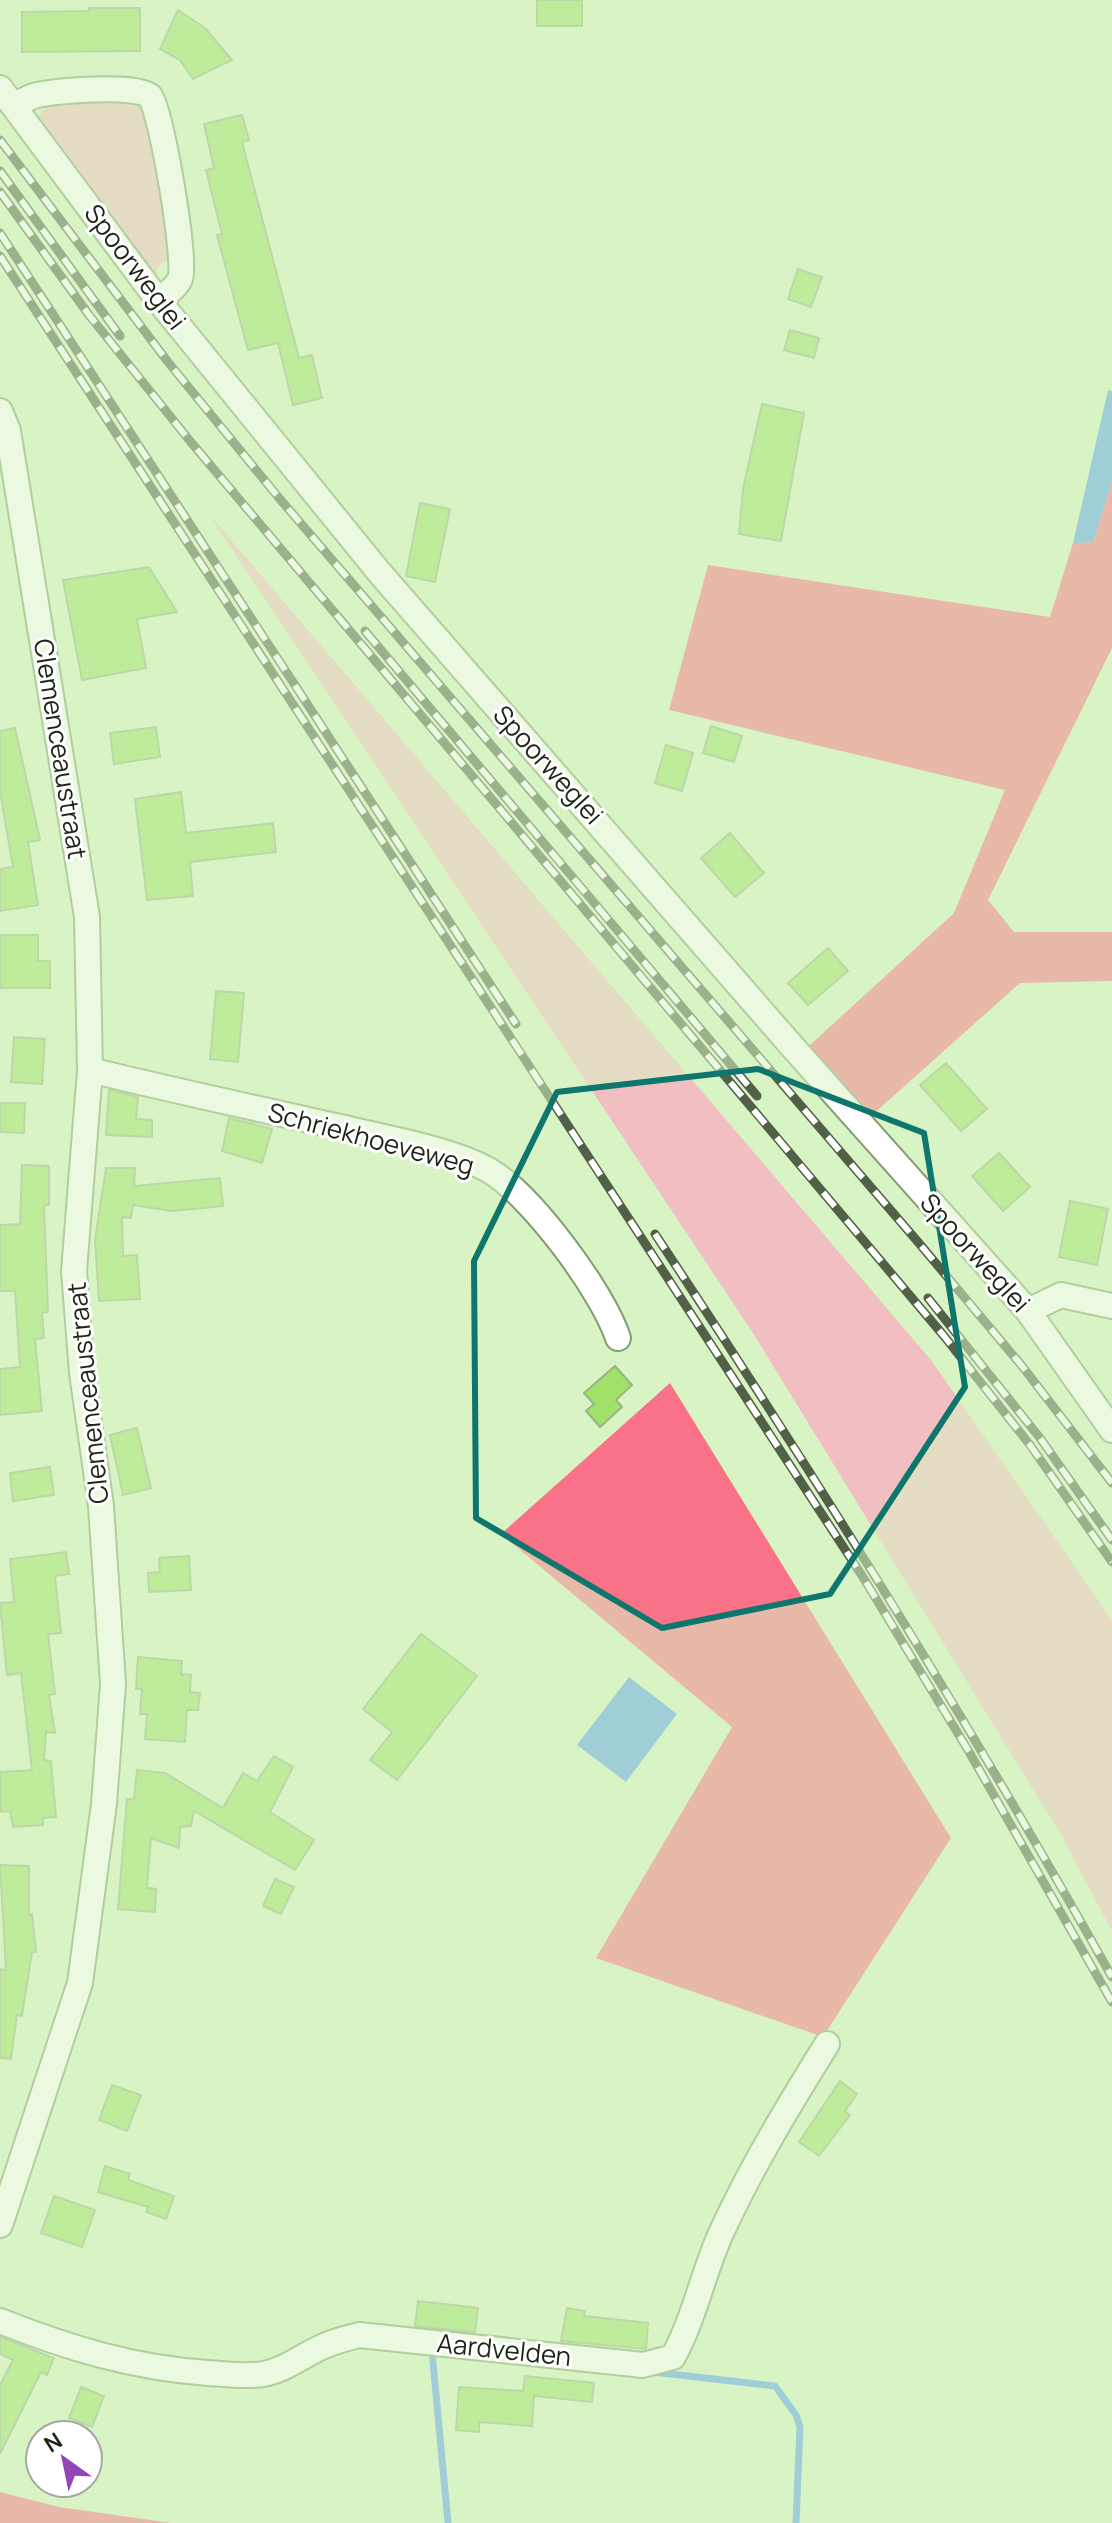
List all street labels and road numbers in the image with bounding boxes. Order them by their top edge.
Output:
street label: Spoorweglei [77,196,195,337]
street label: Clemenceaustraat [26,636,96,862]
street label: Spoorweglei [486,697,612,832]
street label: Schriekhoeveweg [264,1093,478,1183]
street label: Spoorweglei [913,1185,1039,1320]
street label: Clemenceaustraat [57,1281,117,1506]
street label: Aardvelden [435,2324,573,2374]

